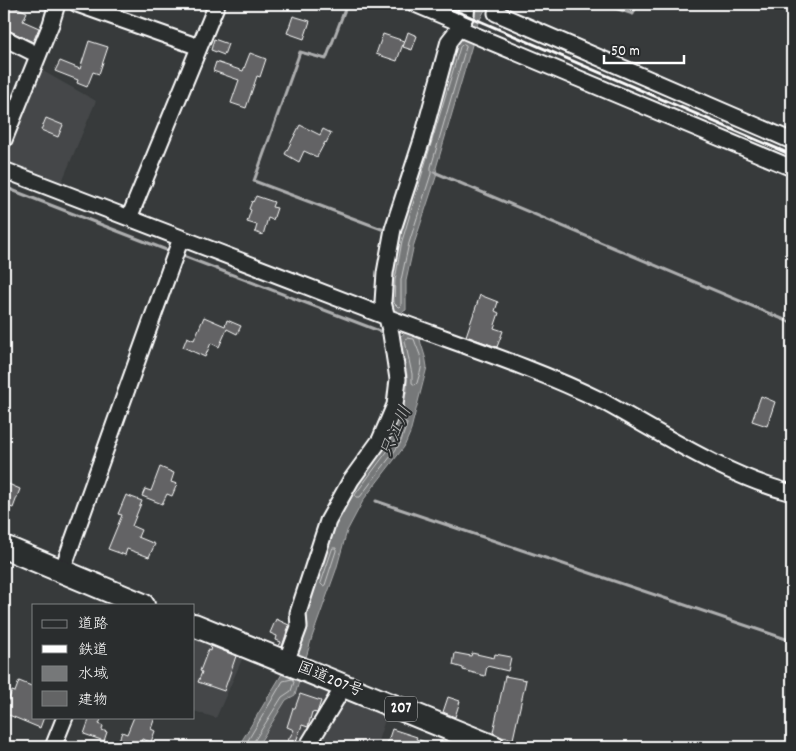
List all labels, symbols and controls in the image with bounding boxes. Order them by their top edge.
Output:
scale bar [604,32,684,64]
text: 50 m [611,41,640,63]
water label: 只江川 [375,402,419,462]
legend [32,604,195,718]
text: 道路 [78,614,108,636]
text: 鉄道 [78,640,108,662]
street label: 国道207号 [293,656,367,704]
text: 水域 [78,664,108,686]
text: 建物 [78,690,108,712]
road number: 207 [385,696,417,722]

